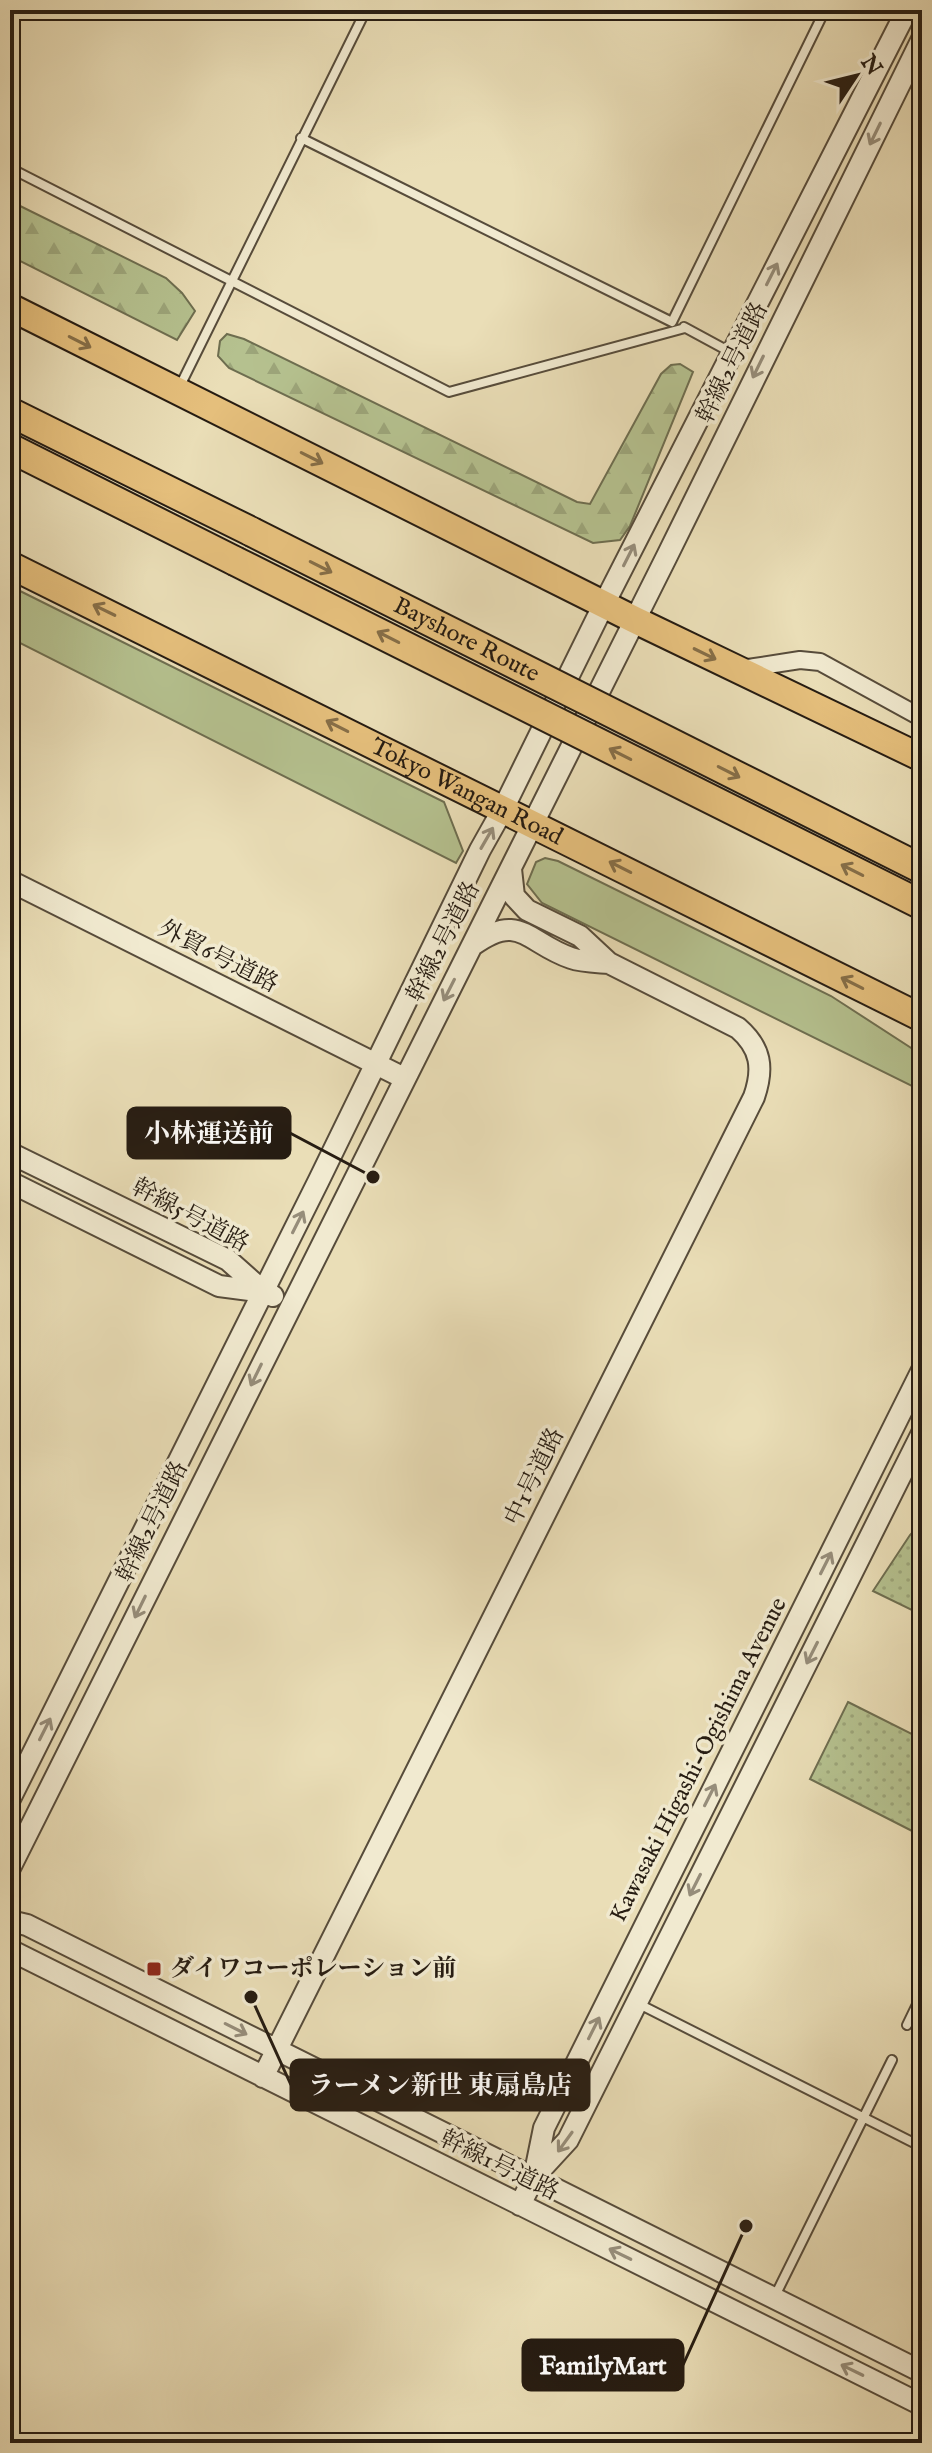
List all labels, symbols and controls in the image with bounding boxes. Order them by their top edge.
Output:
north arrow [816,36,896,116]
text: N [853,49,888,82]
one-way arrow [867,122,882,146]
one-way arrow [765,262,781,286]
street label: 幹線2号道路 [690,297,776,429]
one-way arrow [67,335,91,350]
one-way arrow [750,354,765,378]
one-way arrow [300,451,324,466]
one-way arrow [622,544,637,568]
one-way arrow [309,560,333,576]
street label: Bayshore Route [388,590,545,690]
one-way arrow [93,601,117,617]
one-way arrow [376,629,400,644]
one-way arrow [692,647,716,662]
one-way arrow [325,718,349,733]
street label: Tokyo Wangan Road [365,731,568,853]
one-way arrow [608,745,632,761]
one-way arrow [717,765,741,780]
one-way arrow [479,827,495,850]
one-way arrow [608,859,632,874]
one-way arrow [841,862,865,878]
street label: 幹線2号道路 [400,876,488,1008]
street label: 外貿6号道路 [153,914,283,1000]
one-way arrow [841,975,865,991]
one-way arrow [440,977,456,1001]
callout: 小林運送前 [128,1108,290,1158]
text: 小林運送前 [144,1118,274,1151]
street label: 幹線5号道路 [126,1172,254,1260]
one-way arrow [291,1210,307,1234]
one-way arrow [247,1362,263,1386]
street label: 中1号道路 [498,1423,572,1531]
street label: 幹線2号道路 [110,1456,196,1588]
one-way arrow [819,1551,835,1575]
street label: Kawasaki Higashi-Ogishima Avenue [603,1592,795,1928]
one-way arrow [132,1595,147,1619]
one-way arrow [804,1640,819,1664]
one-way arrow [38,1717,53,1741]
one-way arrow [703,1784,719,1808]
one-way arrow [687,1873,703,1897]
place label: ダイワコーポレーション前 [170,1954,457,1985]
marker: ダイワコーポレーション前 [145,1960,163,1978]
one-way arrow [587,2016,602,2040]
one-way arrow [224,2022,248,2038]
callout: ラーメン新世 東扇島店 [291,2060,589,2110]
text: ラーメン新世 東扇島店 [308,2070,572,2103]
street label: 幹線1号道路 [434,2124,564,2208]
one-way arrow [556,2130,573,2152]
one-way arrow [608,2246,632,2262]
callout: FamilyMart [523,2340,683,2390]
text: FamilyMart [539,2350,667,2383]
one-way arrow [841,2362,865,2378]

